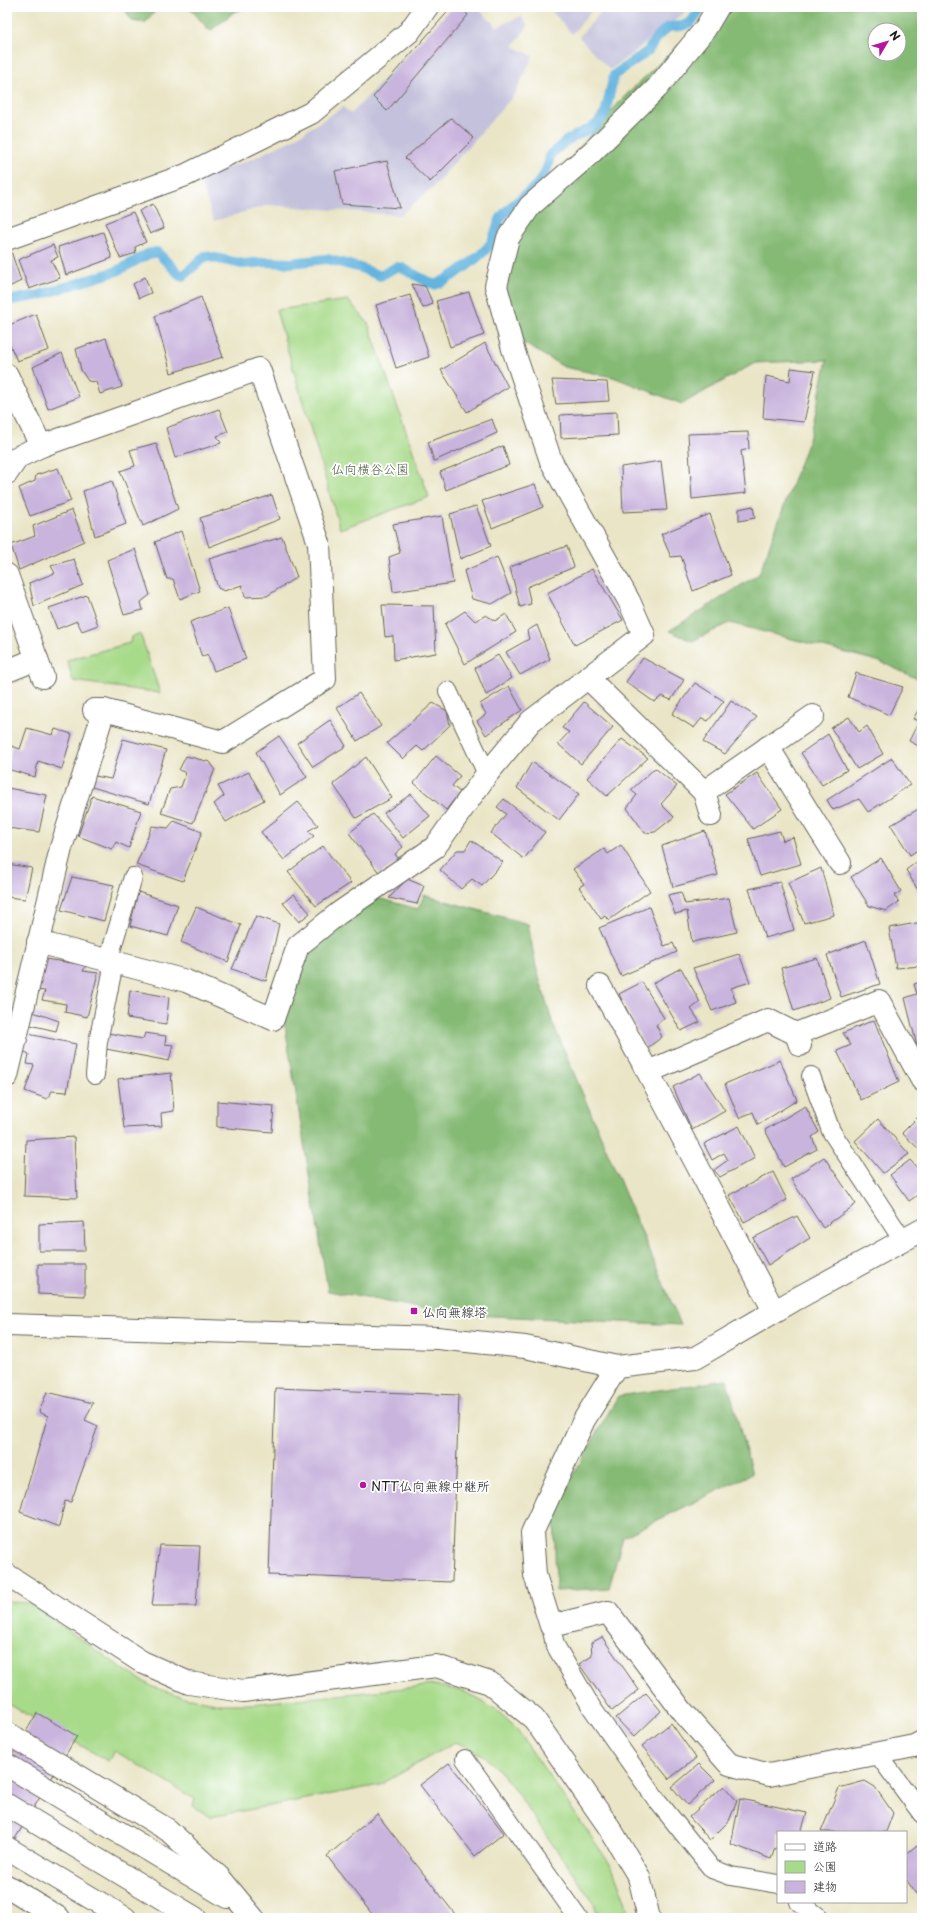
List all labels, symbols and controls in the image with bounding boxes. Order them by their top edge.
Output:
north arrow [867,22,907,62]
text: N [886,27,905,44]
park label: 仏向横谷公園 [331,459,409,478]
place label: 仏向無線塔 [422,1302,487,1321]
marker: 仏向無線塔 [409,1306,419,1316]
place label: NTT仏向無線中継所 [371,1476,490,1495]
marker: NTT仏向無線中継所 [358,1480,368,1490]
legend [777,1831,907,1903]
text: 道路 [813,1837,837,1855]
text: 公園 [813,1857,837,1875]
text: 建物 [813,1877,837,1895]

